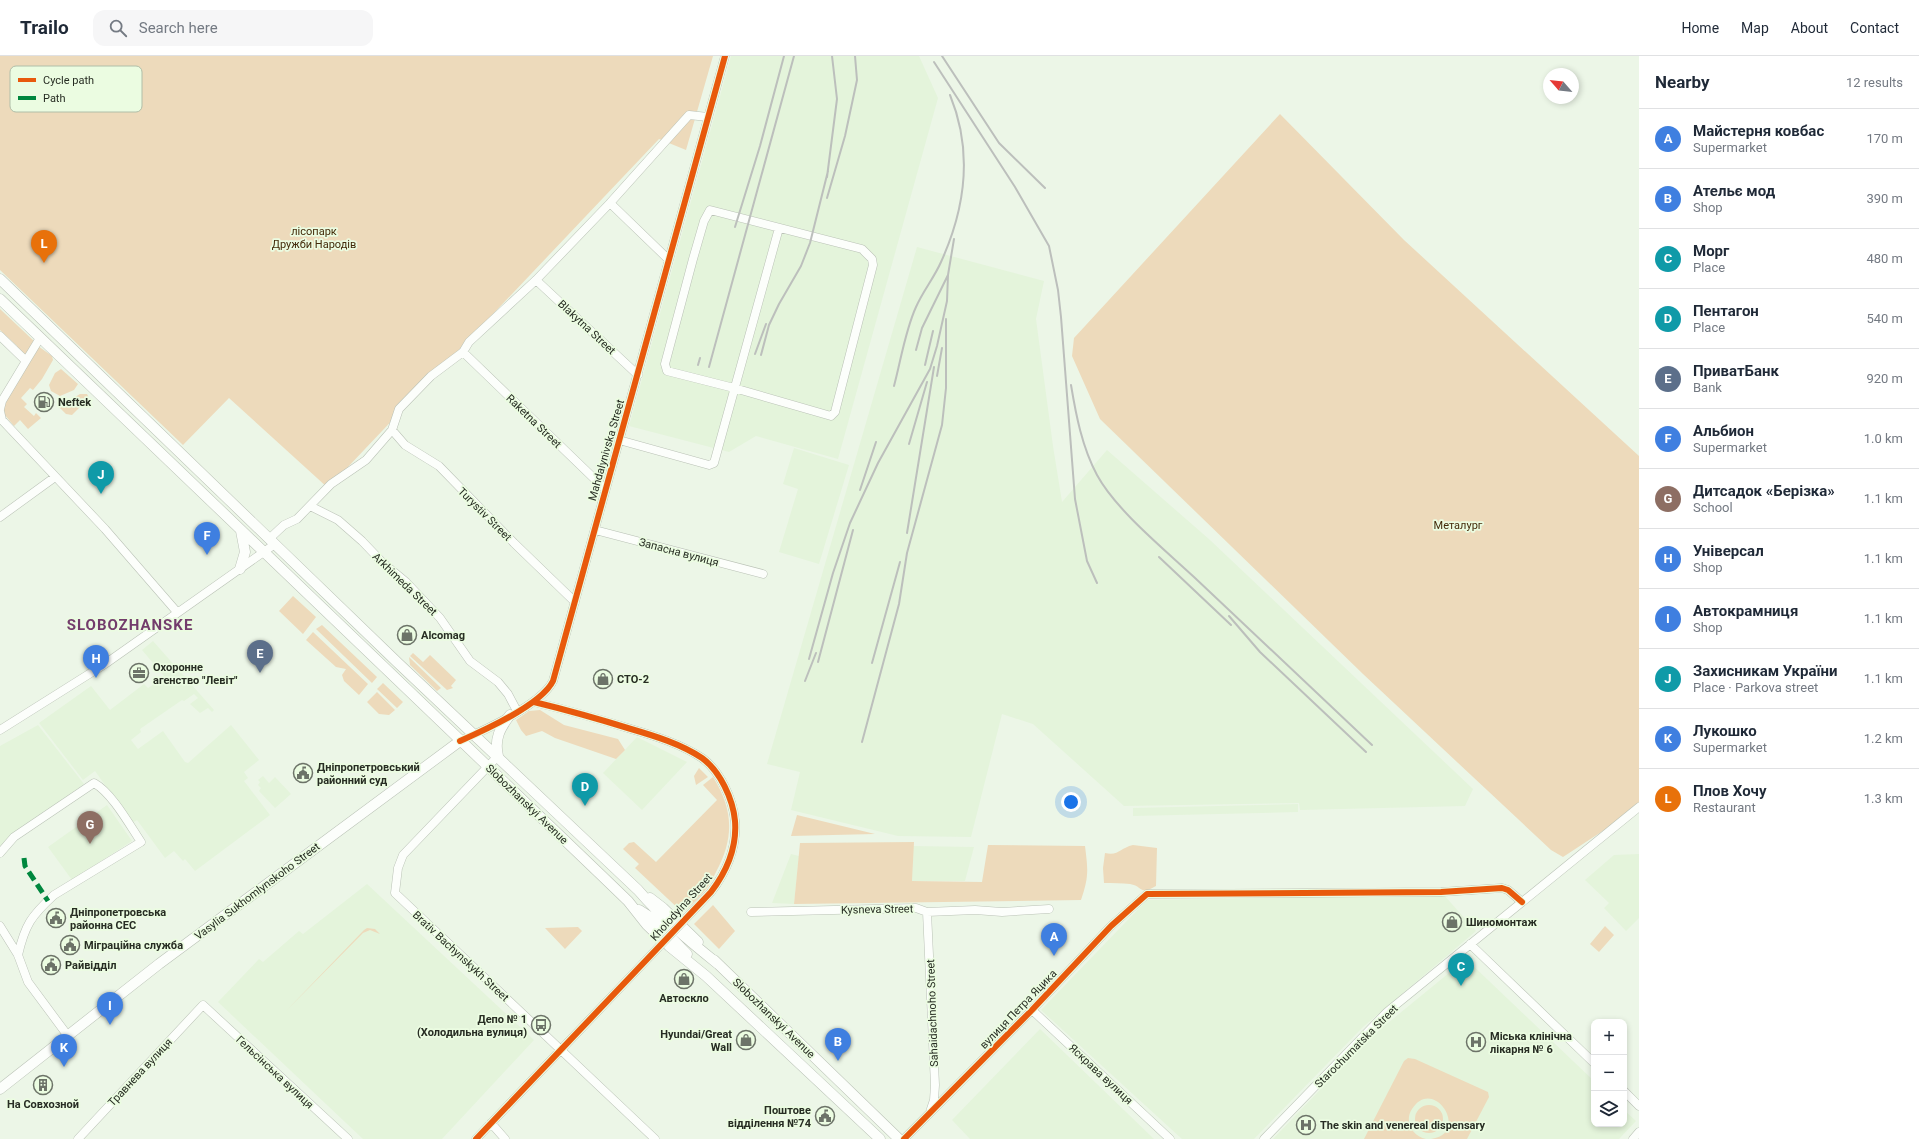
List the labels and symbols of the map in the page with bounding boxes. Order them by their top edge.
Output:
legend [10,66,142,112]
north arrow [1543,68,1579,104]
text: Cycle path [43,74,94,87]
text: Path [43,92,66,105]
park label: лісопарк Дружби Народів [272,225,356,251]
pin: L [31,230,57,263]
street label: Blakytna Street [555,297,618,358]
fuel station icon: Neftek [33,391,55,413]
street label: Raketna Street [503,392,564,451]
place label: Neftek [58,396,91,409]
street label: Mahdalynivska Street [586,398,627,502]
pin: J [88,461,114,494]
street label: Turystiv Street [455,485,514,544]
park label: Металург [1434,519,1483,532]
pin: F [194,522,220,555]
street label: Запасна вулиця [637,536,720,569]
street label: Arkhimeda Street [370,550,440,619]
district label: SLOBOZHANSKE [67,616,193,634]
shop icon: Alcomag [396,624,418,646]
place label: Alcomag [421,629,465,642]
pin: E [247,640,273,673]
pin: H [83,645,109,678]
place label: Охоронне агенство "Левіт" [153,661,238,687]
office icon: Охоронне агенство "Левіт" [128,662,150,684]
shop icon: СТО-2 [592,668,614,690]
place label: СТО-2 [617,673,649,686]
place label: Дніпропетровський районний суд [317,761,420,787]
public building icon: Дніпропетровський районний суд [292,762,314,784]
street label: Slobozhanskyi Avenue [483,762,571,847]
pin: D [572,773,598,806]
your location [1061,792,1081,812]
pin: G [77,811,103,844]
street label: Vasylia Sukhomlynskoho Street [192,840,323,943]
street label: Kholodylna Street [648,871,715,944]
street label: Kysneva Street [841,902,914,917]
place label: Дніпропетровська районна СЕС [70,906,166,932]
public building icon: Дніпропетровська районна СЕС [45,907,67,929]
street label: Brativ Bachynskykh Street [410,908,512,1005]
shop icon: Шиномонтаж [1441,911,1463,933]
place label: Шиномонтаж [1466,916,1537,929]
pin: A [1041,923,1067,956]
public building icon: Міграційна служба [59,934,81,956]
place label: Міграційна служба [84,939,183,952]
pin: C [1448,953,1474,986]
public building icon: Райвідділ [40,954,62,976]
place label: Райвідділ [65,959,116,972]
street label: Sahaidachnoho Street [924,959,941,1067]
street label: вулиця Петра Яцика [977,967,1059,1052]
shop icon: Автоскло [673,968,695,990]
street label: Slobozhanskyi Avenue [730,976,818,1061]
pin: I [97,992,123,1025]
place label: Автоскло [659,992,709,1005]
street label: Starochumatska Street [1312,1002,1401,1091]
place label: Депо № 1 (Холодильна вулиця) [417,1013,527,1039]
bus stop icon: Депо № 1 (Холодильна вулиця) [530,1014,552,1036]
place label: Hyundai/Great Wall [660,1028,732,1054]
pin: B [825,1028,851,1061]
shop icon: Hyundai/Great Wall [735,1029,757,1051]
place label: Міська клінічна лікарня № 6 [1490,1030,1572,1056]
hospital icon: Міська клінічна лікарня № 6 [1465,1031,1487,1053]
street label: Гельсінська вулиця [233,1033,316,1112]
pin: K [51,1034,77,1067]
street label: Травнева вулиця [106,1036,175,1109]
street label: Яскрава вулиця [1066,1042,1135,1107]
building icon: На Совхозной [32,1074,54,1096]
place label: На Совхозной [7,1098,79,1111]
place label: Поштове відділення №74 [728,1104,812,1130]
public building icon: Поштове відділення №74 [814,1105,836,1127]
hospital icon: The skin and venereal dispensary [1295,1114,1317,1136]
place label: The skin and venereal dispensary [1320,1119,1486,1132]

